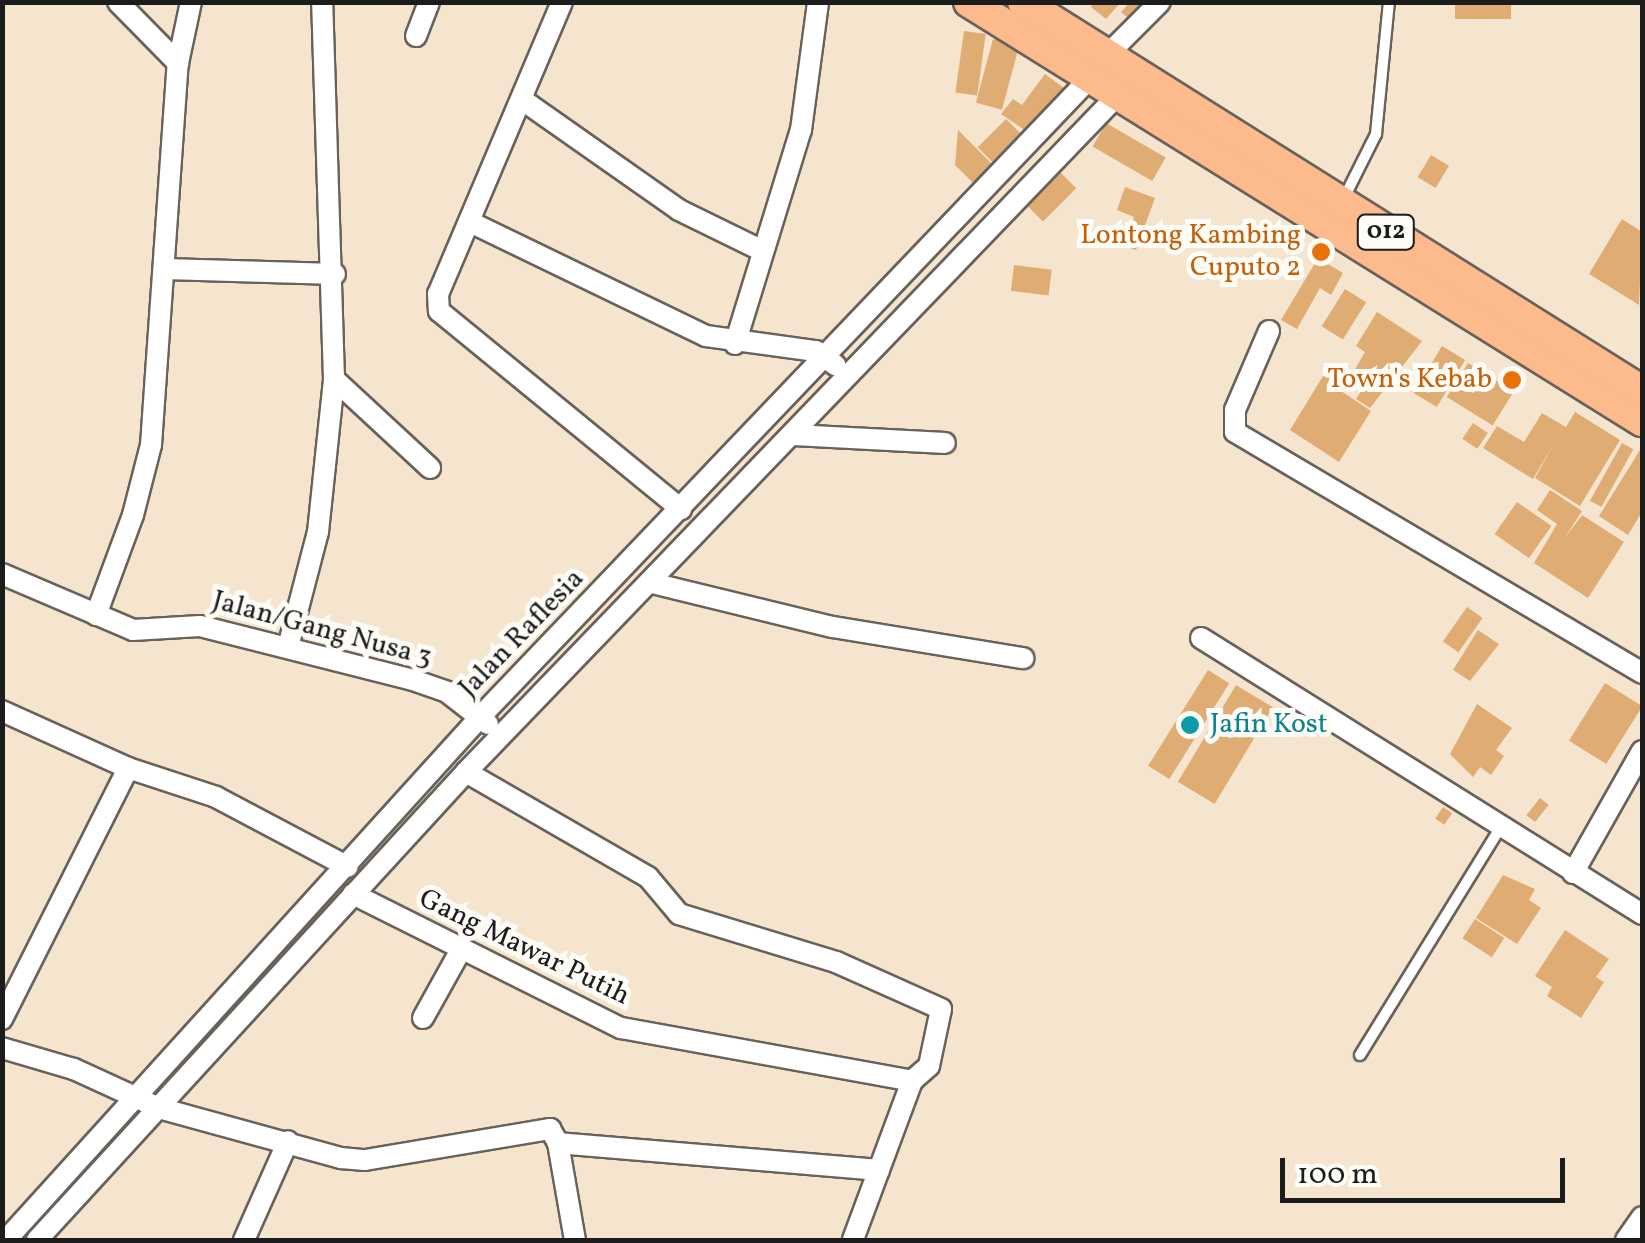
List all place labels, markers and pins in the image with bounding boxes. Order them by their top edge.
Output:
place label: Lontong Kambing Cuputo 2 [1080,219,1301,285]
marker: Lontong Kambing Cuputo 2 [1310,241,1332,263]
place label: Town's Kebab [1327,363,1492,397]
marker: Town's Kebab [1501,369,1523,391]
place label: Jafin Kost [1210,708,1328,742]
marker: Jafin Kost [1179,714,1201,736]

